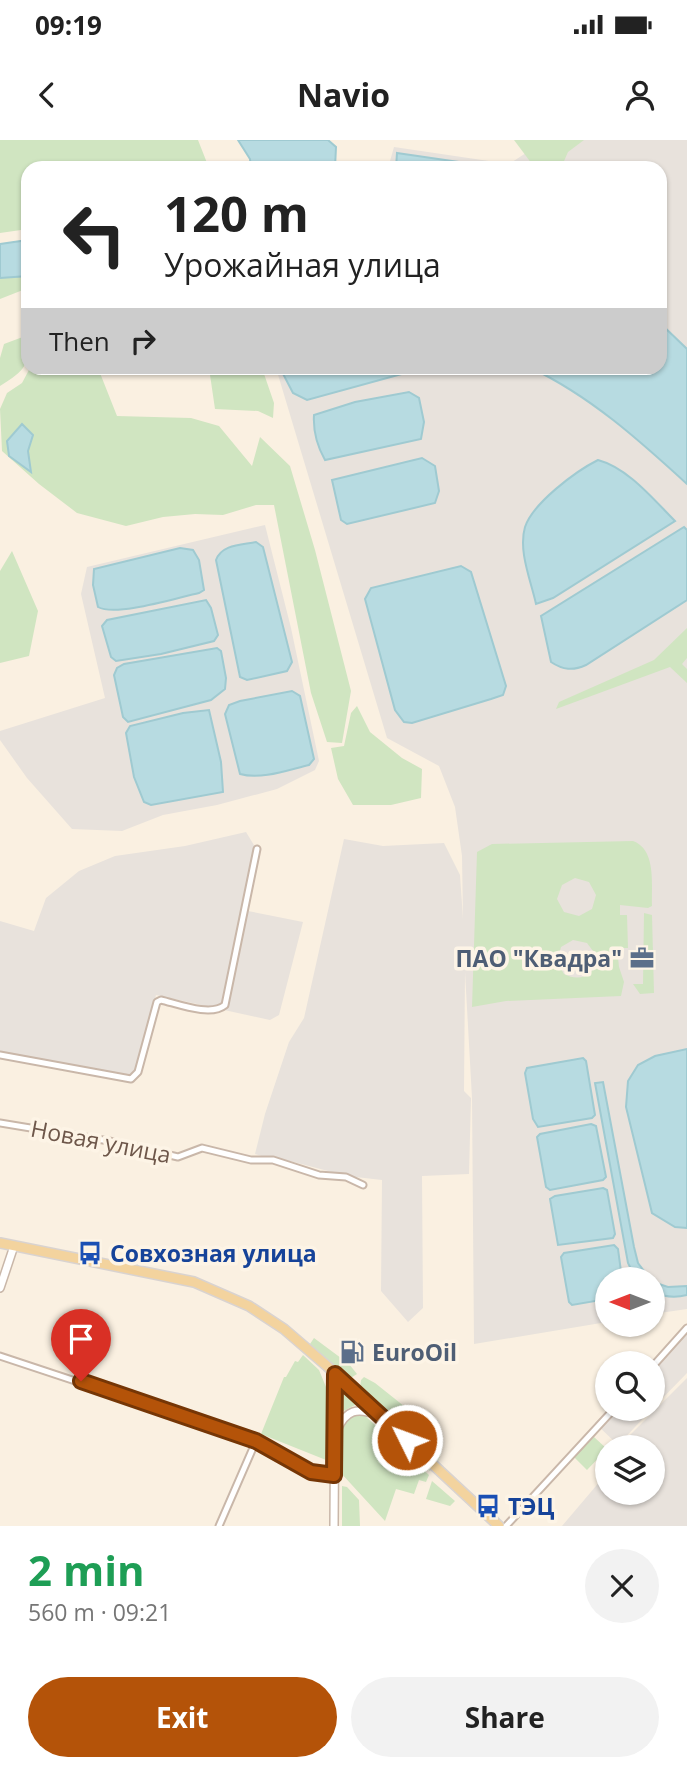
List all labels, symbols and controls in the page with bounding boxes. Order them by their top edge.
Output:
text: 09:19 [35,7,102,43]
text: Navio [297,73,390,116]
icon: back [28,76,66,114]
icon: person [621,76,659,114]
text: 120 m [164,180,309,246]
icon: left [49,189,140,280]
text: Урожайная улица [164,243,441,286]
icon: right [124,322,162,360]
text: Then [49,323,110,359]
place label: ПАО "Квадра" [455,942,622,974]
office icon: ПАО "Квадра" [628,944,656,972]
street label: Новая улица [28,1112,174,1170]
place label: Совхозная улица [110,1237,317,1269]
bus stop icon: Совхозная улица [76,1239,104,1267]
north arrow [595,1267,665,1337]
map controls [595,1267,665,1505]
pin [51,1309,111,1381]
icon: arrive [62,1320,100,1358]
place label: EuroOil [372,1336,457,1368]
fuel station icon: EuroOil [338,1338,366,1366]
button: search [595,1351,665,1421]
position arrow [370,1403,444,1477]
button: layers [595,1435,665,1505]
place label: ТЭЦ [508,1490,555,1522]
bus stop icon: ТЭЦ [474,1492,502,1520]
text: 2 min [28,1541,145,1598]
button: close [585,1549,659,1623]
text: 560 m · 09:21 [28,1596,171,1628]
button: Exit [28,1677,337,1757]
button: Share [351,1677,659,1757]

